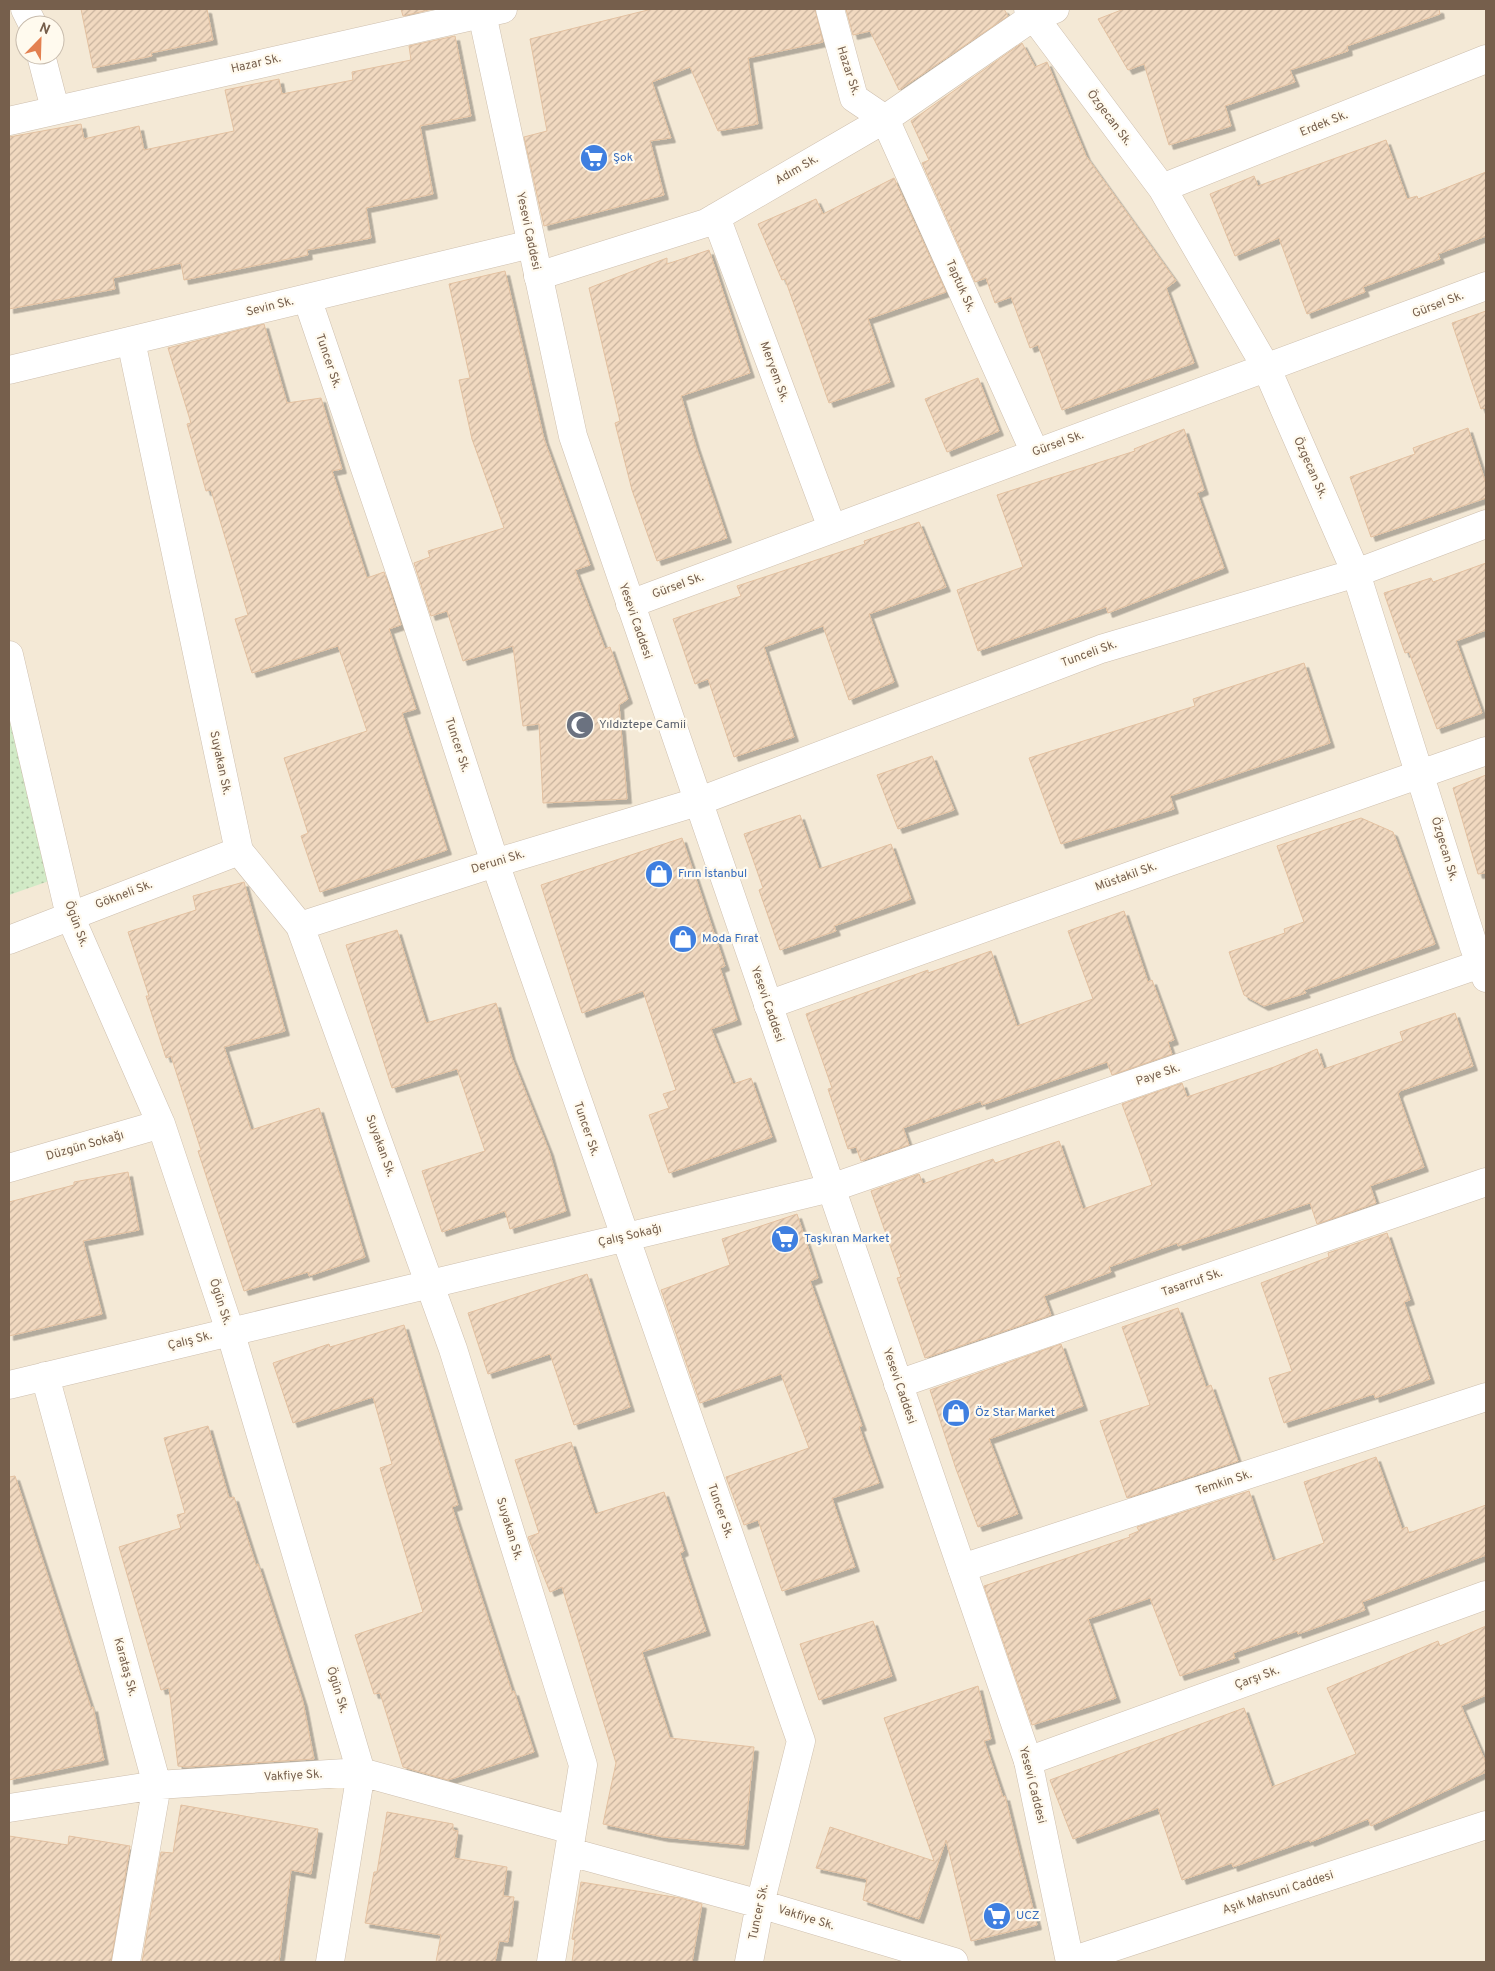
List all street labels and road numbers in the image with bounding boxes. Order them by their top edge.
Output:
street label: Hazar Sk. [833,44,864,98]
street label: Hazar Sk. [229,50,283,77]
street label: Özgecan Sk. [1083,87,1135,149]
street label: Erdek Sk. [1298,107,1351,141]
street label: Adım Sk. [773,151,822,189]
street label: Yesevi Caddesi [512,191,544,271]
street label: Taptuk Sk. [941,257,979,315]
street label: Gürsel Sk. [1410,288,1466,322]
street label: Sevin Sk. [245,293,296,321]
street label: Tuncer Sk. [311,332,345,391]
street label: Meryem Sk. [756,340,792,405]
street label: Gürsel Sk. [1030,427,1086,461]
street label: Özgecan Sk. [1289,435,1331,502]
street label: Gürsel Sk. [650,569,706,603]
street label: Yesevi Caddesi [615,581,655,661]
street label: Tunceli Sk. [1059,636,1119,671]
street label: Tuncer Sk. [441,716,473,775]
street label: Suyakan Sk. [205,730,235,797]
street label: Özgecan Sk. [1427,815,1461,883]
street label: Deruni Sk. [469,846,527,878]
street label: Müstakil Sk. [1093,858,1159,896]
street label: Gökneli Sk. [93,877,155,913]
street label: Ögün Sk. [60,899,92,950]
street label: Yesevi Caddesi [747,964,787,1044]
street label: Paye Sk. [1134,1060,1182,1090]
street label: Tuncer Sk. [569,1100,603,1159]
street label: Suyakan Sk. [361,1113,399,1180]
street label: Düzgün Sokağı [44,1127,126,1165]
street label: Çalış Sokağı [597,1221,663,1251]
street label: Tasarruf Sk. [1159,1265,1225,1301]
street label: Ögün Sk. [205,1277,235,1328]
street label: Çalış Sk. [166,1328,214,1354]
street label: Yesevi Caddesi [879,1346,919,1426]
street label: Temkin Sk. [1194,1466,1254,1500]
street label: Tuncer Sk. [703,1482,737,1541]
street label: Suyakan Sk. [492,1496,526,1563]
street label: Karataş Sk. [109,1636,141,1698]
street label: Çarşı Sk. [1232,1662,1282,1693]
street label: Ögün Sk. [322,1665,352,1716]
street label: Yesevi Caddesi [1015,1745,1049,1825]
street label: Vakfiye Sk. [263,1766,323,1786]
street label: Aşık Mahsuni Caddesi [1220,1867,1336,1919]
street label: Tuncer Sk. [745,1882,773,1941]
street label: Vakfiye Sk. [776,1902,837,1934]

